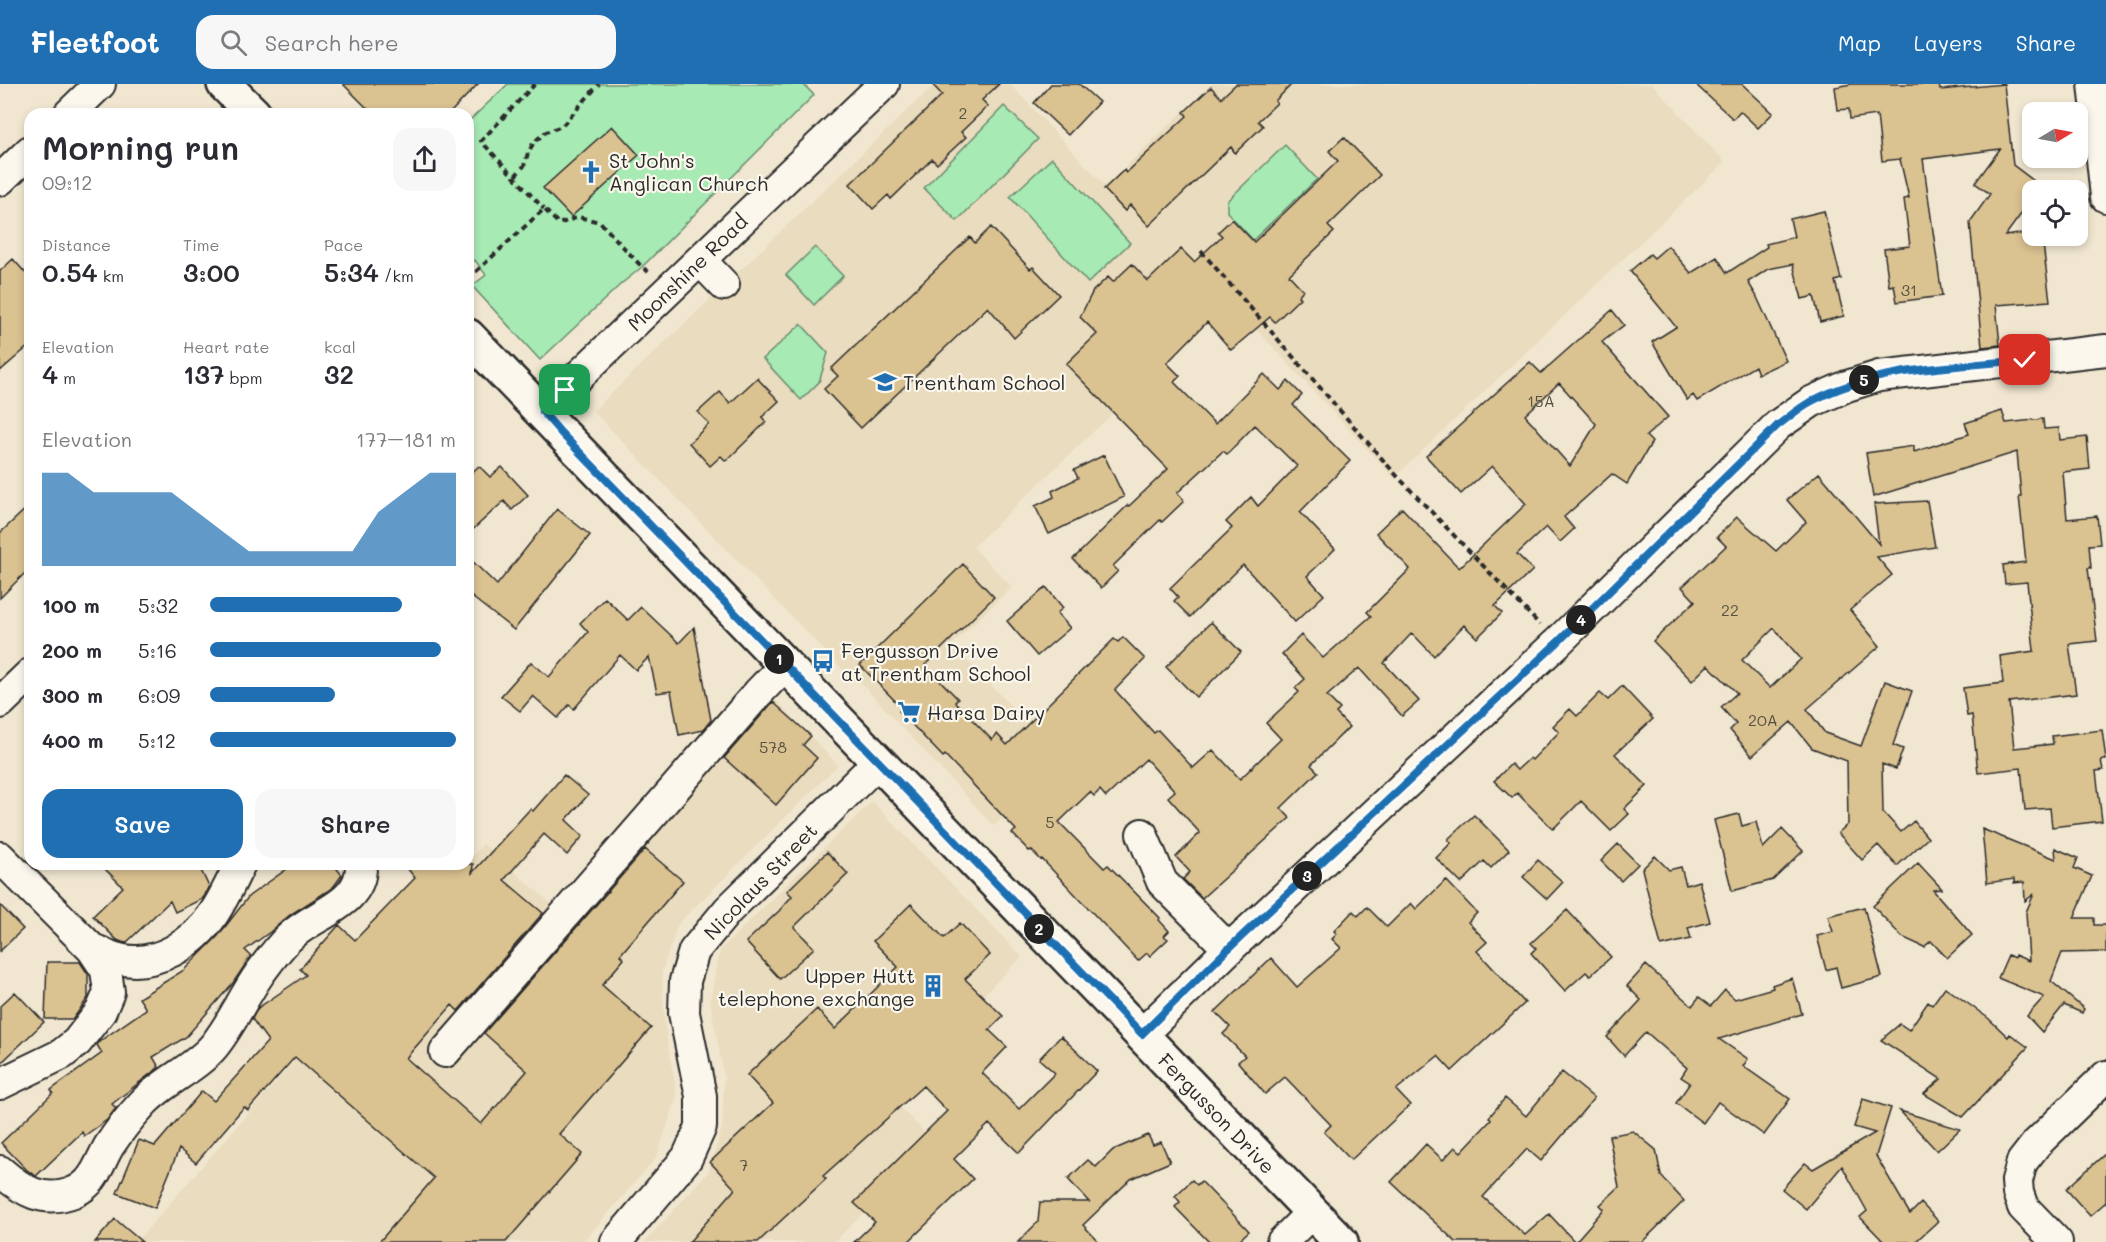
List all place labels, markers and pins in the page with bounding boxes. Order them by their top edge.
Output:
place label: St John's Anglican Church [609,147,768,196]
church icon: St John's Anglican Church [578,159,604,185]
pin [1999,334,2050,385]
pin [539,364,590,415]
pin: 5 [1849,365,1879,395]
school or university icon: Trentham School [872,369,898,395]
place label: Trentham School [903,369,1066,395]
pin: 4 [1566,605,1596,635]
place label: Fergusson Drive at Trentham School [841,637,1031,686]
pin: 1 [764,644,794,674]
bus stop icon: Fergusson Drive at Trentham School [810,648,836,674]
supermarket icon: Harsa Dairy [896,699,922,725]
place label: Harsa Dairy [927,699,1045,725]
pin: 3 [1292,861,1322,891]
pin: 2 [1024,914,1054,944]
place label: Upper Hutt telephone exchange [718,962,915,1011]
building icon: Upper Hutt telephone exchange [920,973,946,999]

